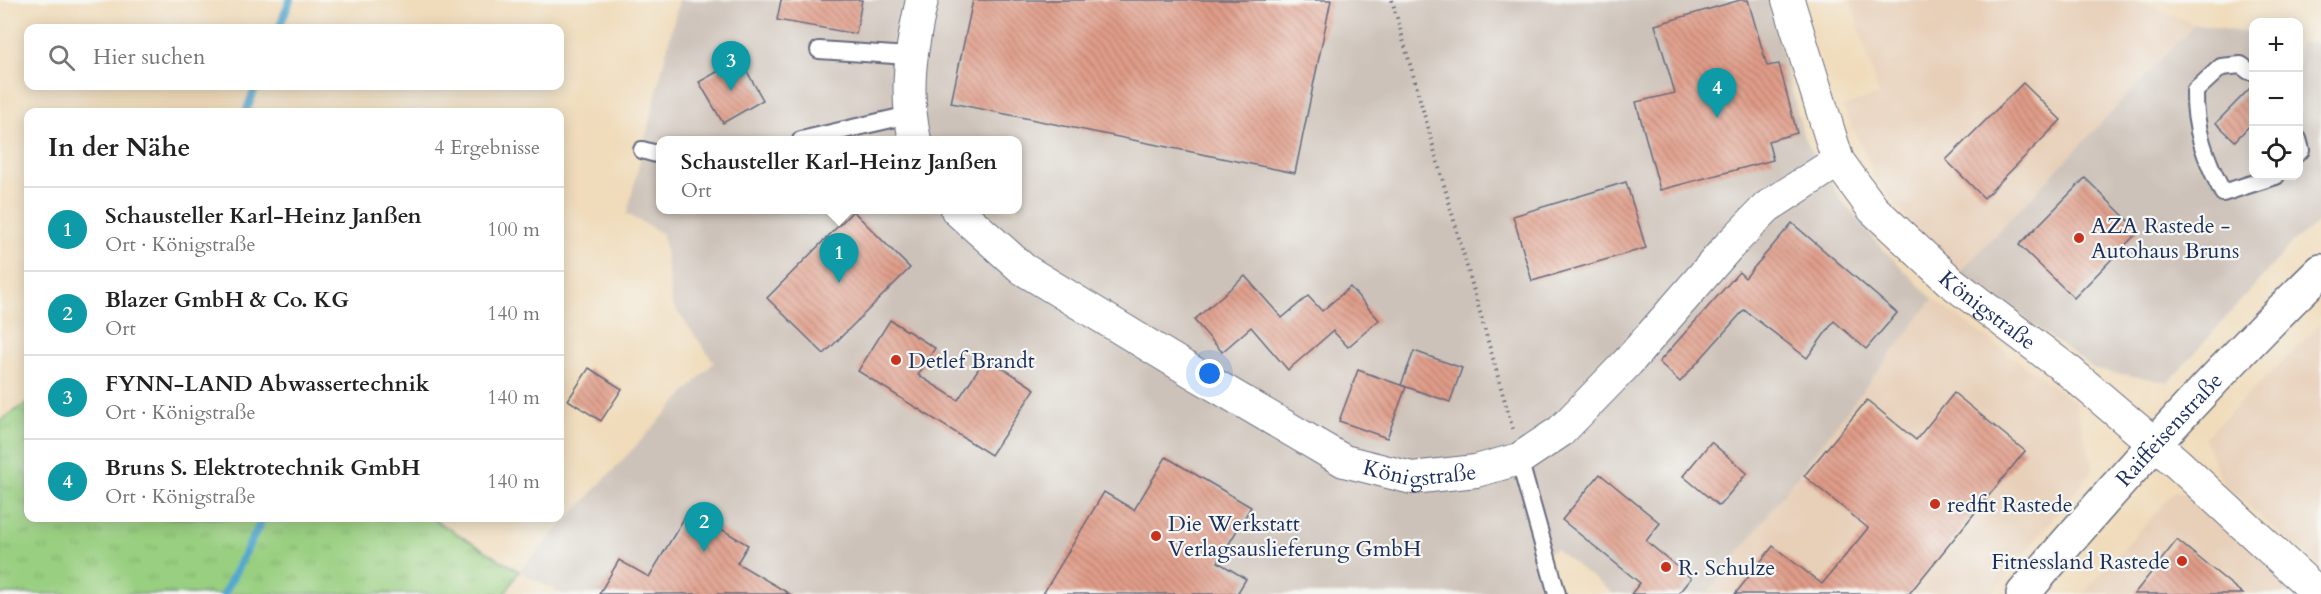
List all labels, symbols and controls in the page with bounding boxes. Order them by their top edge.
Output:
map controls [2249,18,2303,180]
button: + [2249,18,2303,72]
search box [24,24,564,90]
icon: search [45,41,78,74]
text: Hier suchen [93,42,206,72]
pin: 3 [712,42,750,91]
pin: 4 [1698,68,1736,118]
button: − [2249,72,2303,126]
button: locate [2249,126,2303,180]
text: In der Nähe [48,130,190,165]
text: 4 Ergebnisse [434,134,540,161]
popup [656,136,1022,214]
text: Schausteller Karl-Heinz Janßen [681,147,997,177]
text: Ort [681,177,712,204]
text: Schausteller Karl-Heinz Janßen [105,201,422,231]
place label: AZA Rastede - Autohaus Bruns [2091,211,2239,266]
text: 1 [62,216,73,243]
text: 100 m [487,216,540,243]
text: Ort · Königstraße [105,231,256,258]
marker: AZA Rastede - Autohaus Bruns [2072,231,2086,245]
pin: 1 [820,234,858,283]
street label: Königstraße [1932,264,2042,357]
text: Blazer GmbH & Co. KG [105,285,349,315]
text: 2 [62,300,73,327]
text: 140 m [487,300,540,327]
text: Ort [105,315,136,342]
place label: Detlef Brandt [908,346,1035,376]
marker: Detlef Brandt [889,353,903,367]
your location [1195,359,1224,388]
street label: Raiffeisenstraße [2109,366,2229,493]
text: FYNN-LAND Abwassertechnik [105,369,429,399]
text: 3 [62,384,73,411]
text: 140 m [487,384,540,411]
text: Ort · Königstraße [105,399,256,426]
street label: Königstraße [1360,452,1478,494]
text: Bruns S. Elektrotechnik GmbH [105,453,420,483]
text: 4 [62,468,73,495]
text: 140 m [487,468,540,495]
text: Ort · Königstraße [105,483,256,510]
place label: redfit Rastede [1947,490,2073,520]
marker: redfit Rastede [1928,497,1942,511]
pin: 2 [684,502,724,552]
place label: Die Werkstatt Verlagsauslieferung GmbH [1168,509,1421,564]
marker: Die Werkstatt Verlagsauslieferung GmbH [1149,529,1163,543]
place label: Fitnessland Rastede [1991,547,2170,577]
place label: R. Schulze [1678,553,1775,583]
marker: Fitnessland Rastede [2175,554,2189,568]
marker: R. Schulze [1659,560,1673,574]

